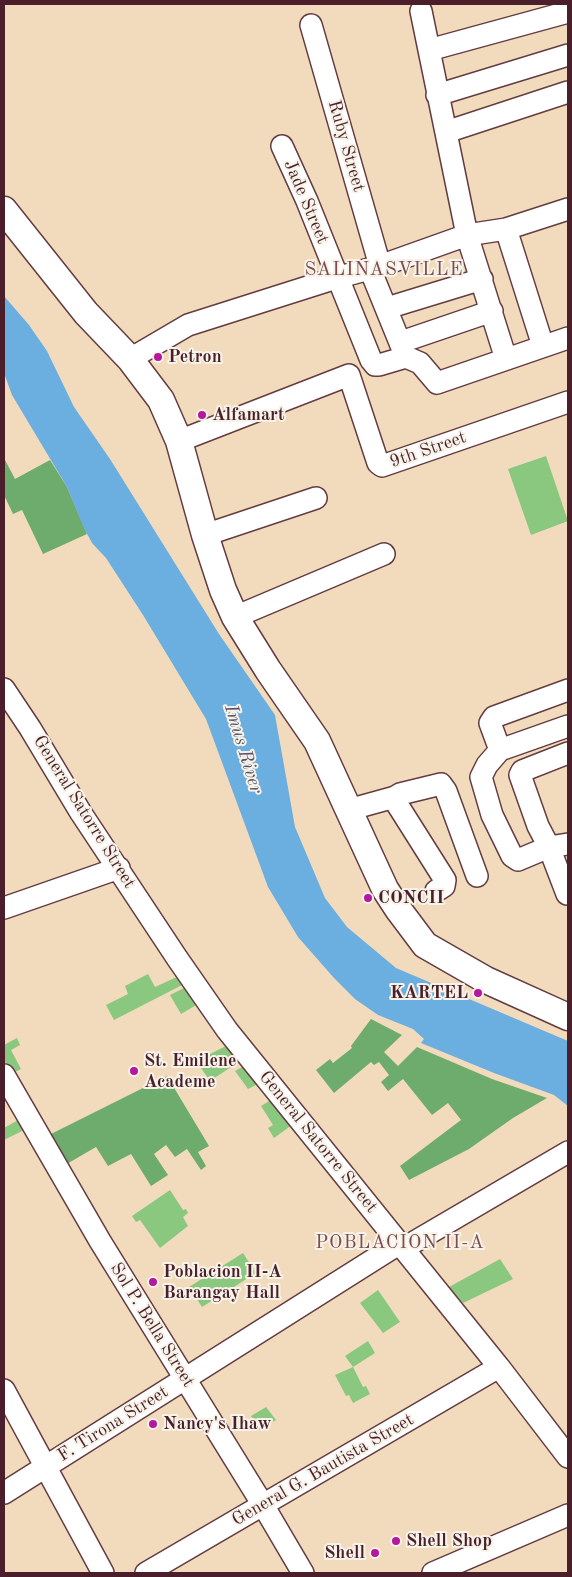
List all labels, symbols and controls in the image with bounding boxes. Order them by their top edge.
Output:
street label: Ruby Street [323,98,369,194]
street label: Jade Street [279,157,333,247]
district label: SALINASVILLE [303,259,465,281]
place label: Petron [168,346,222,368]
marker: Petron [152,351,164,363]
place label: Alfamart [212,404,284,426]
marker: Alfamart [196,409,208,421]
street label: 9th Street [387,427,469,473]
water label: Imus River [219,702,267,796]
street label: General Satorre Street [28,731,140,893]
place label: CONCII [378,887,444,909]
marker: CONCII [362,892,374,904]
place label: KARTEL [390,982,468,1004]
marker: KARTEL [472,987,484,999]
place label: St. Emilene Academe [144,1050,236,1092]
marker: St. Emilene Academe [128,1065,140,1077]
street label: General Satorre Street [254,1067,382,1217]
district label: POBLACION II-A [313,1232,487,1254]
street label: Sol P. Bella Street [105,1259,199,1391]
place label: Poblacion II-A Barangay Hall [163,1261,282,1304]
marker: Poblacion II-A Barangay Hall [147,1276,159,1288]
street label: F. Tirona Street [54,1381,172,1467]
street label: General G. Bautista Street [228,1409,418,1531]
place label: Nancy's Ihaw [163,1413,272,1435]
marker: Nancy's Ihaw [147,1418,159,1430]
place label: Shell Shop [406,1530,492,1552]
marker: Shell Shop [390,1535,402,1547]
place label: Shell [324,1542,365,1564]
marker: Shell [369,1547,381,1559]

